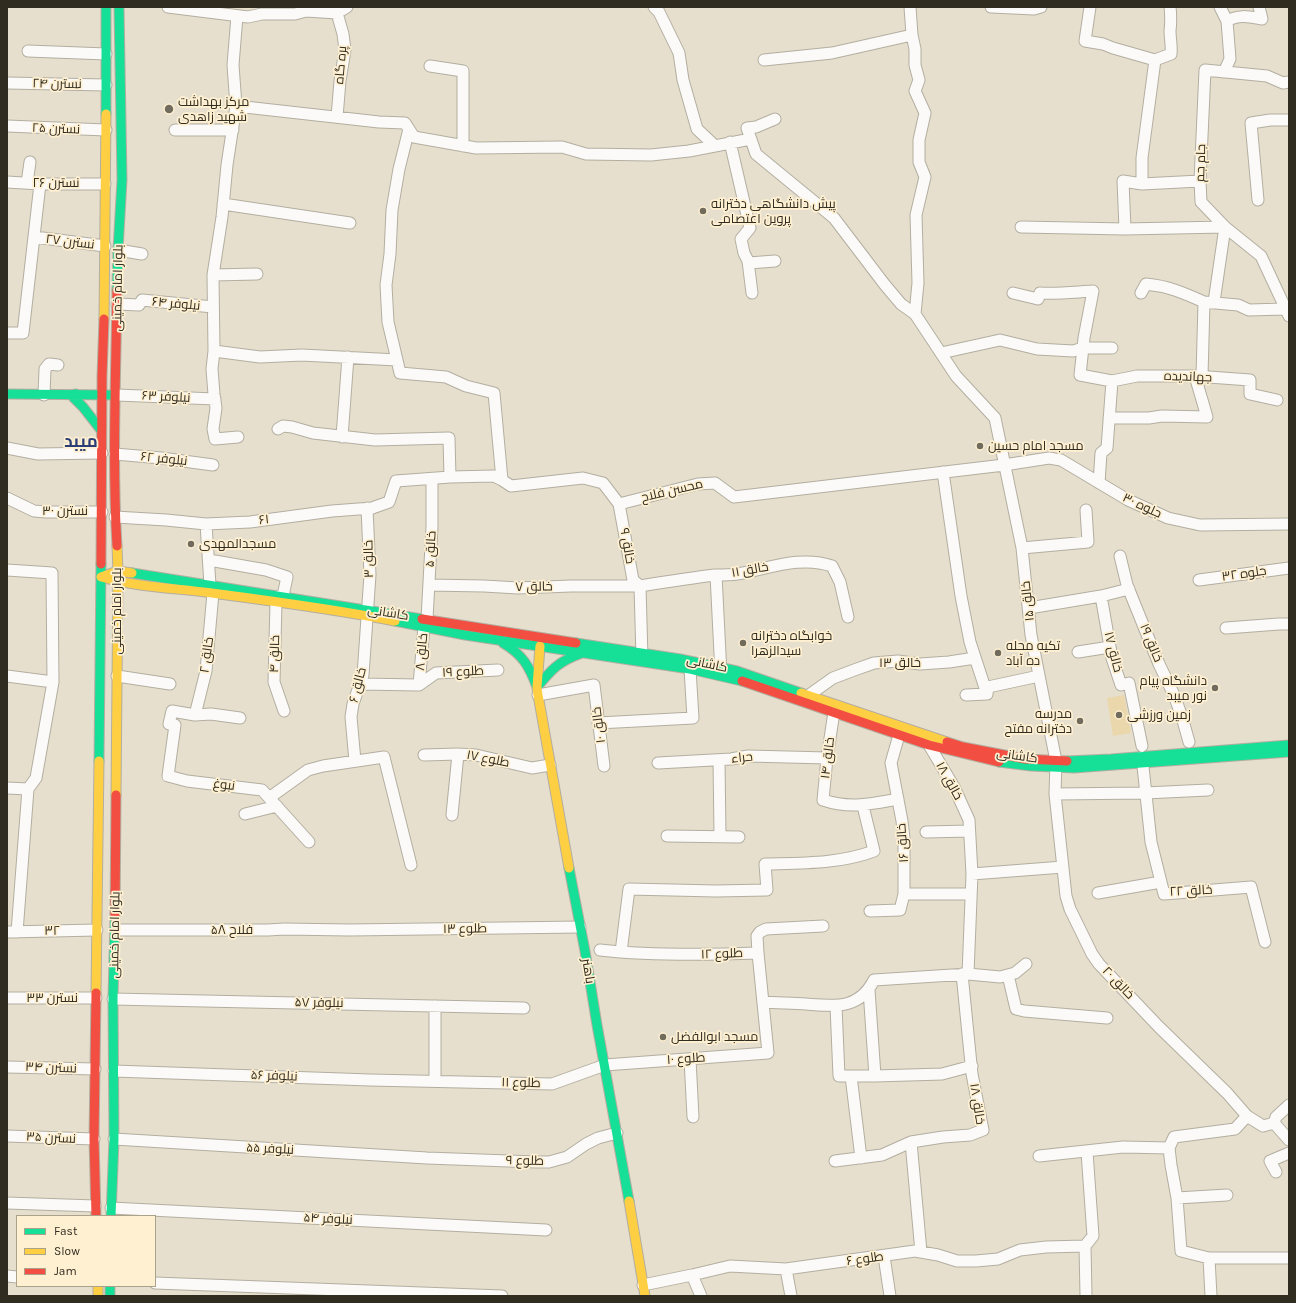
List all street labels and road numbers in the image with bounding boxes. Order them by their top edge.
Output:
street label: پره گاه [332,45,350,85]
street label: نسترن ۲۴ [32,76,82,92]
street label: نسترن ۲۵ [32,120,80,138]
street label: جام جم [1193,144,1209,182]
street label: نسترن ۲۶ [32,175,80,191]
street label: نسترن ۲۷ [45,231,95,253]
street label: بلوار امام خمینی [109,244,127,332]
street label: نیلوفر ۶۴ [151,294,201,314]
street label: جهاندیده [1164,368,1212,386]
street label: نیلوفر ۶۳ [141,388,191,406]
street label: نیلوفر ۶۲ [140,449,188,469]
street label: محسن فلاح [639,476,705,506]
street label: جلوه ۳۰ [1120,490,1164,522]
street label: نسترن ۳۰ [42,503,88,519]
street label: ۶۱ [258,512,270,528]
street label: خالق ۹ [616,527,638,565]
street label: خالق ۵ [422,530,440,568]
street label: خالق ۳ [361,540,377,578]
street label: خالق ۱۱ [730,559,770,581]
street label: جلوه ۳۲ [1221,563,1267,585]
street label: بلوار امام خمینی [109,567,125,655]
street label: خالق ۷ [515,579,553,595]
street label: خالق ۱۵ [1018,580,1038,622]
street label: کاشانی [366,602,410,624]
street label: خالق ۱۹ [1136,621,1166,665]
street label: خالق ۱۷ [1100,630,1126,674]
street label: خالق ۸ [413,633,431,671]
street label: خالق ۴ [267,635,283,673]
street label: خالق ۲ [197,636,217,674]
street label: کاشانی [685,652,729,676]
street label: خالق ۱۳ [879,655,921,671]
street label: طلوع ۱۹ [442,663,484,681]
street label: خالق ۶ [346,666,370,704]
street label: خالق ۱۰ [589,706,609,744]
street label: خالق ۱۴ [818,736,838,780]
street label: کاشانی [995,745,1039,767]
street label: طلوع ۱۷ [465,747,511,771]
street label: حراء [730,749,754,767]
street label: خالق ۱۸ [932,759,966,803]
street label: نبوغ [212,776,236,794]
street label: خالق ۱۶ [894,823,912,863]
street label: خالق ۲۲ [1169,882,1213,900]
street label: بلوار امام خمینی [106,891,124,979]
street label: طلوع ۱۳ [443,921,487,937]
street label: فلاح ۵۸ [211,922,253,938]
street label: ۳۲ [44,923,60,939]
street label: طلوع ۱۲ [701,945,743,963]
street label: باهنر [578,957,598,985]
street label: خالق ۲۰ [1099,963,1137,1003]
street label: نسترن ۳۳ [26,990,78,1006]
street label: نیلوفر ۵۷ [294,995,344,1011]
street label: طلوع ۱۰ [666,1050,706,1068]
street label: نسترن ۳۴ [25,1059,77,1077]
street label: نیلوفر ۵۶ [250,1067,298,1085]
street label: طلوع ۱۱ [501,1075,541,1091]
street label: خالق ۱۸ [966,1082,988,1126]
street label: نسترن ۳۵ [26,1129,76,1147]
street label: نیلوفر ۵۵ [246,1140,294,1158]
street label: طلوع ۹ [506,1153,544,1169]
street label: نیلوفر ۵۴ [303,1210,353,1228]
street label: طلوع ۶ [845,1249,885,1269]

